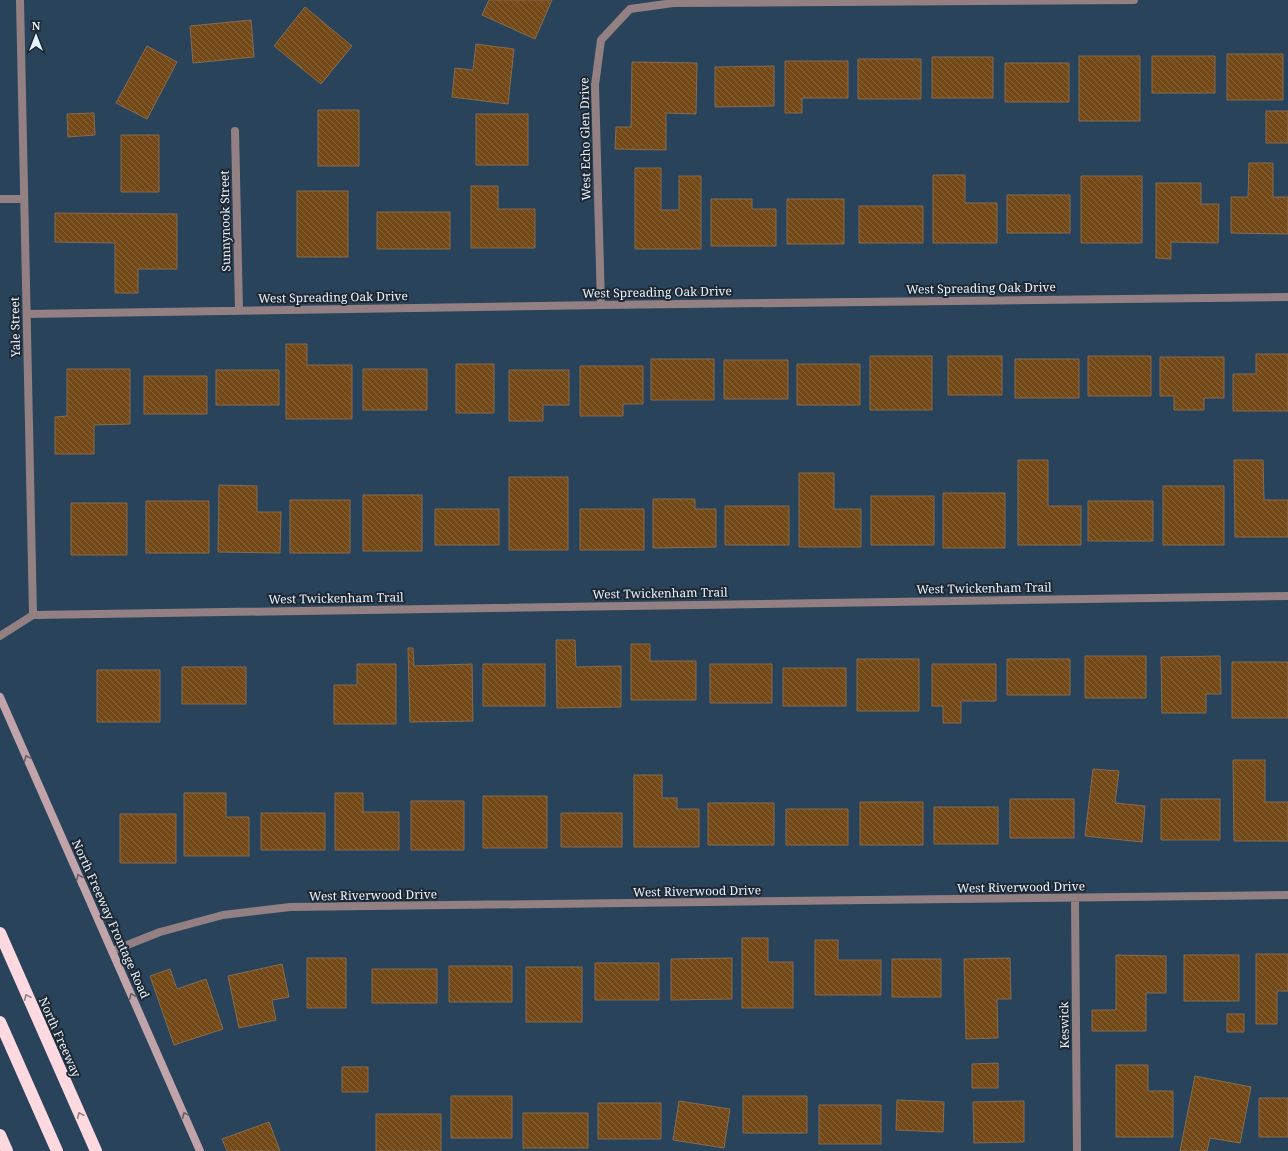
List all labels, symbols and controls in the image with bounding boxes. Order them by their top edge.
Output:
north arrow [16,16,56,56]
text: N [32,18,41,33]
street label: West Echo Glen Drive [575,77,595,201]
street label: Sunnynook Street [216,170,234,272]
street label: West Spreading Oak Drive [906,278,1056,298]
street label: West Spreading Oak Drive [582,282,732,302]
street label: West Spreading Oak Drive [258,287,408,307]
street label: Yale Street [6,297,24,358]
street label: West Twickenham Trail [916,578,1052,598]
street label: West Twickenham Trail [592,583,728,603]
street label: West Twickenham Trail [268,588,404,608]
one-way arrow [24,755,32,762]
street label: North Freeway Frontage Road [68,837,154,1002]
one-way arrow [76,873,84,880]
street label: West Riverwood Drive [957,877,1085,897]
street label: West Riverwood Drive [633,881,761,901]
street label: West Riverwood Drive [309,885,437,905]
one-way arrow [129,993,137,1001]
one-way arrow [24,994,32,1001]
street label: North Freeway [35,994,85,1080]
street label: Keswick [1055,1000,1073,1049]
one-way arrow [77,1112,85,1119]
one-way arrow [182,1112,190,1120]

